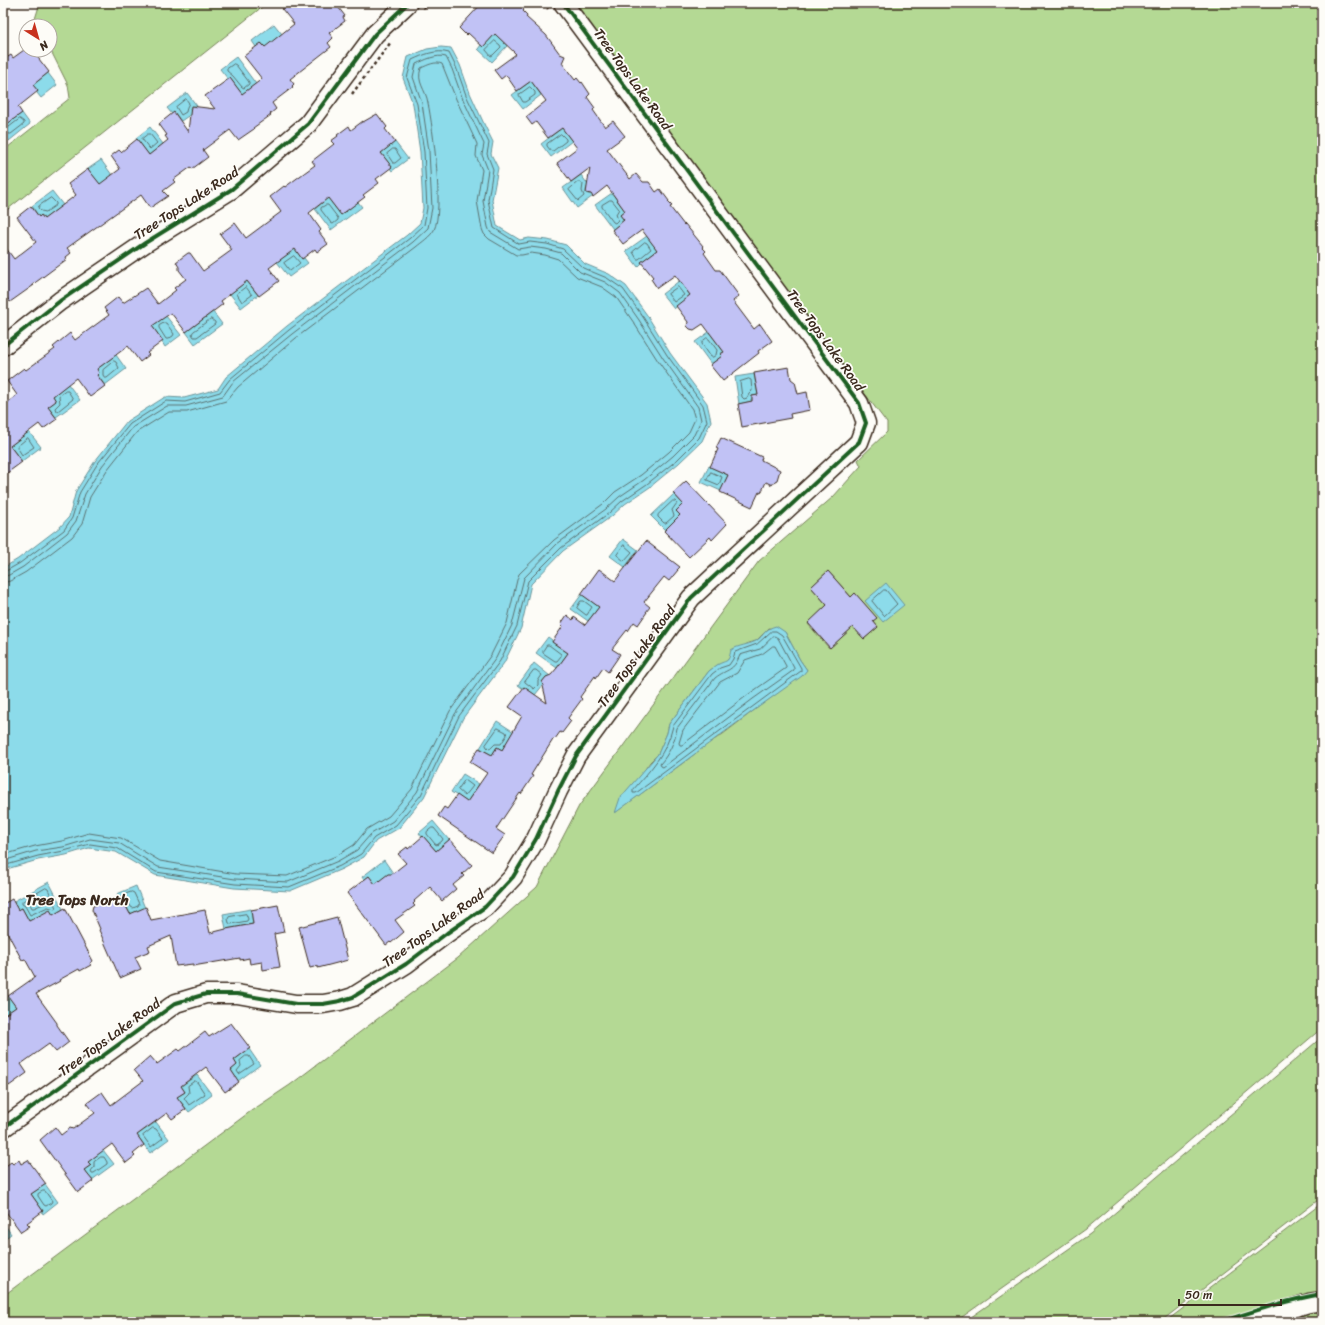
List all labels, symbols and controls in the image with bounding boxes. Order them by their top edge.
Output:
north arrow [18,18,58,58]
street label: Tree Tops Lake Road [587,23,679,137]
text: N [35,35,53,56]
street label: Tree Tops Lake Road [128,159,245,247]
street label: Tree Tops Lake Road [780,284,872,398]
street label: Tree Tops Lake Road [591,598,683,713]
street label: Tree Tops Lake Road [377,882,491,974]
district label: Tree Tops North [25,887,129,913]
street label: Tree Tops Lake Road [53,991,167,1083]
scale bar [1179,1281,1281,1307]
text: 50 m [1185,1284,1212,1306]

